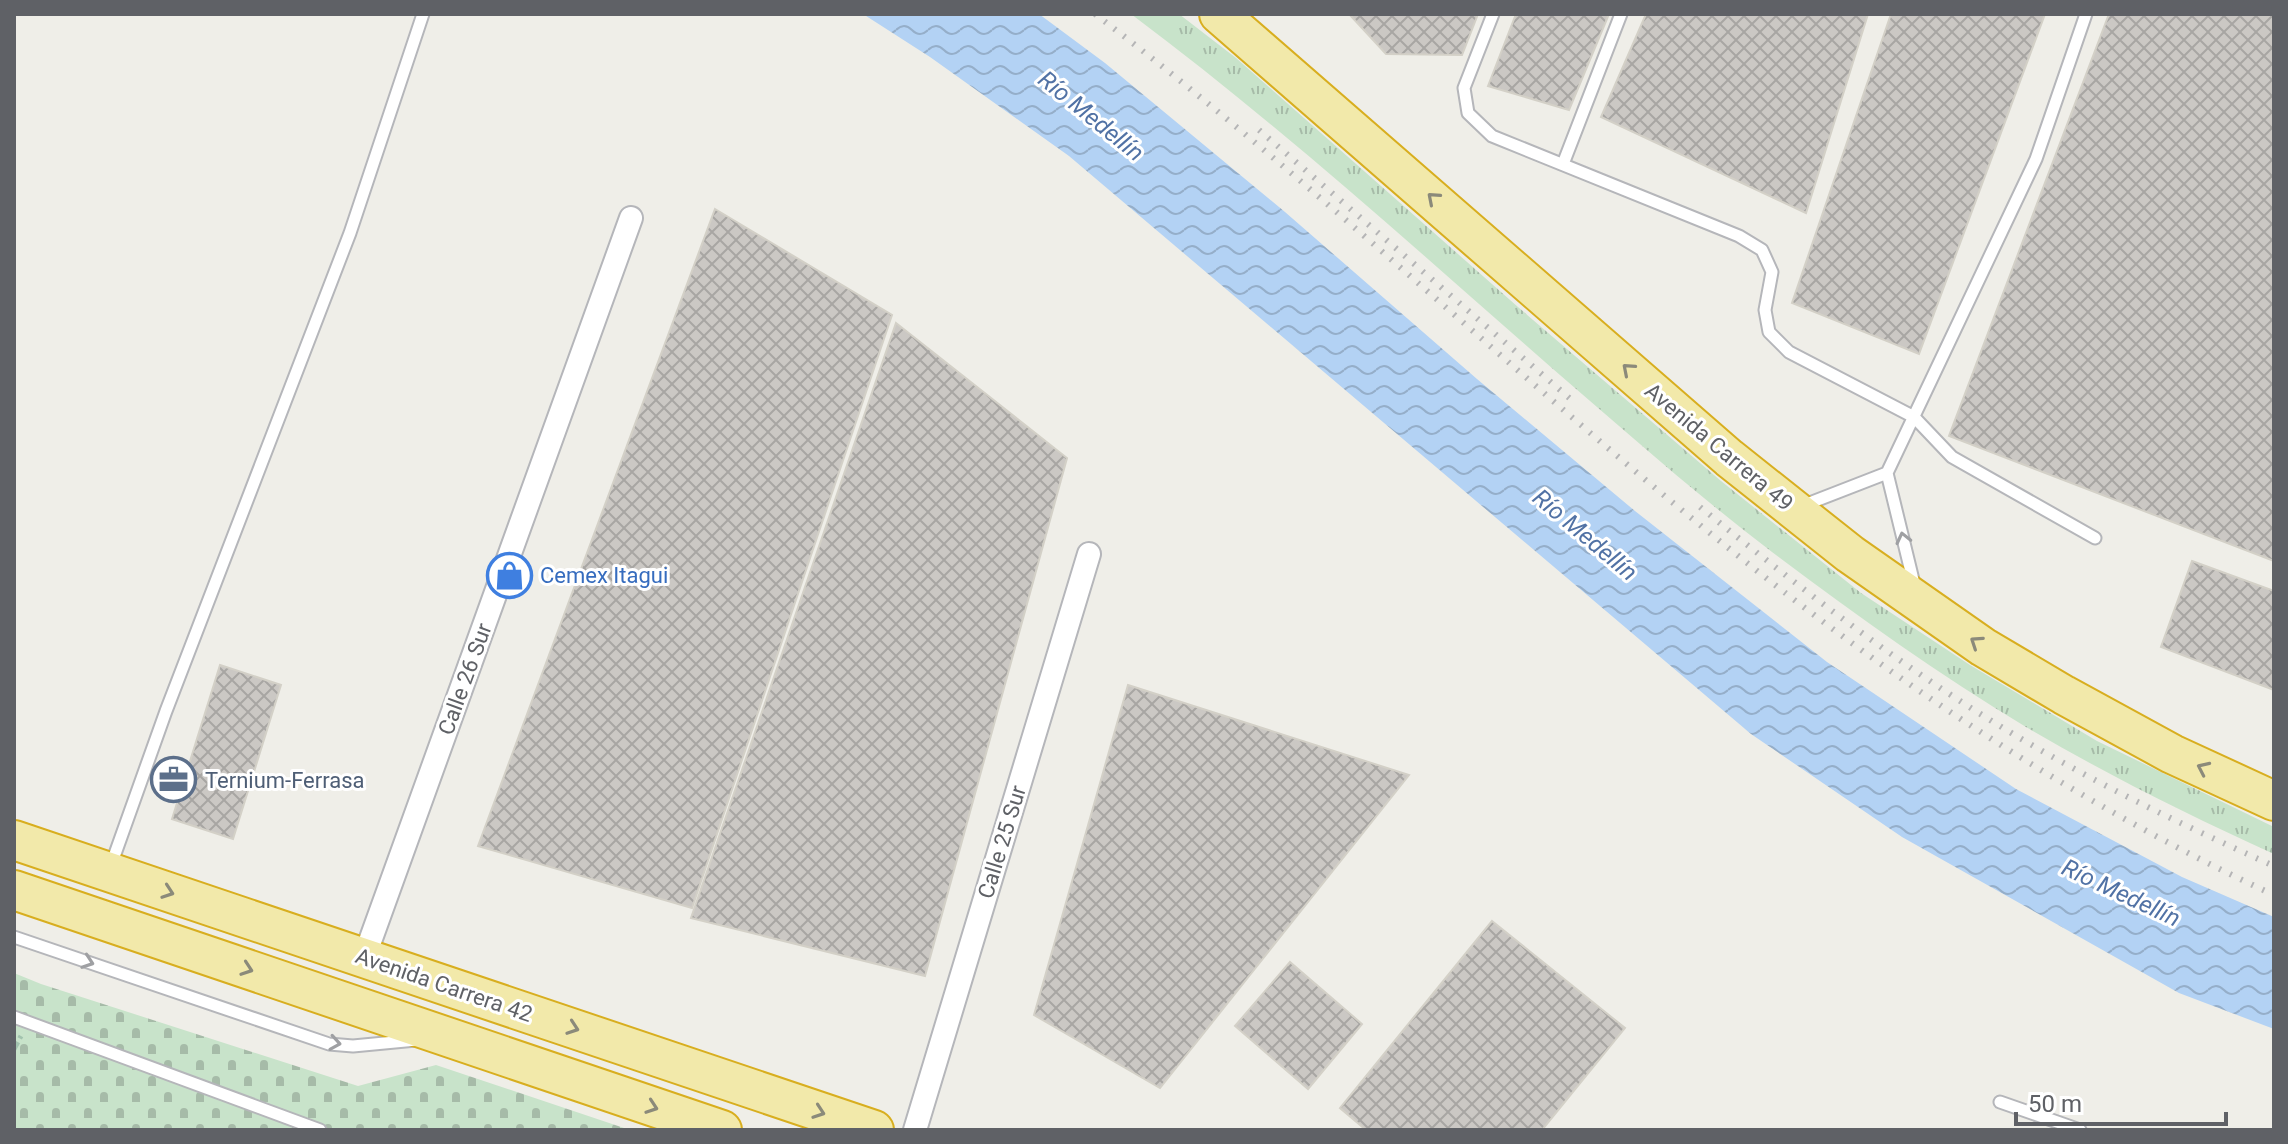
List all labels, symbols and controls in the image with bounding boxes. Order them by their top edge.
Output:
water label: Río Medellín [1033,65,1149,167]
one-way arrow [1427,193,1442,208]
one-way arrow [1623,365,1638,379]
street label: Avenida Carrera 49 [1640,378,1798,516]
water label: Río Medellín [1527,483,1643,587]
one-way arrow [1895,531,1912,545]
shop icon: Cemex Itagui [485,551,533,599]
place label: Cemex Itagui [540,563,668,588]
street label: Calle 26 Sur [433,619,497,738]
one-way arrow [1970,637,1985,652]
office icon: Ternium-Ferrasa [150,756,198,804]
one-way arrow [2197,762,2211,778]
place label: Ternium-Ferrasa [205,768,365,793]
street label: Calle 25 Sur [973,782,1031,902]
water label: Río Medellín [2057,853,2185,933]
one-way arrow [160,882,174,898]
street label: Avenida Carrera 42 [352,943,536,1027]
one-way arrow [80,953,94,969]
one-way arrow [239,960,253,976]
one-way arrow [565,1019,579,1035]
one-way arrow [328,1034,341,1051]
scale bar [2016,1076,2226,1126]
text: 50 m [2028,1090,2082,1118]
one-way arrow [645,1097,659,1113]
one-way arrow [812,1102,826,1118]

